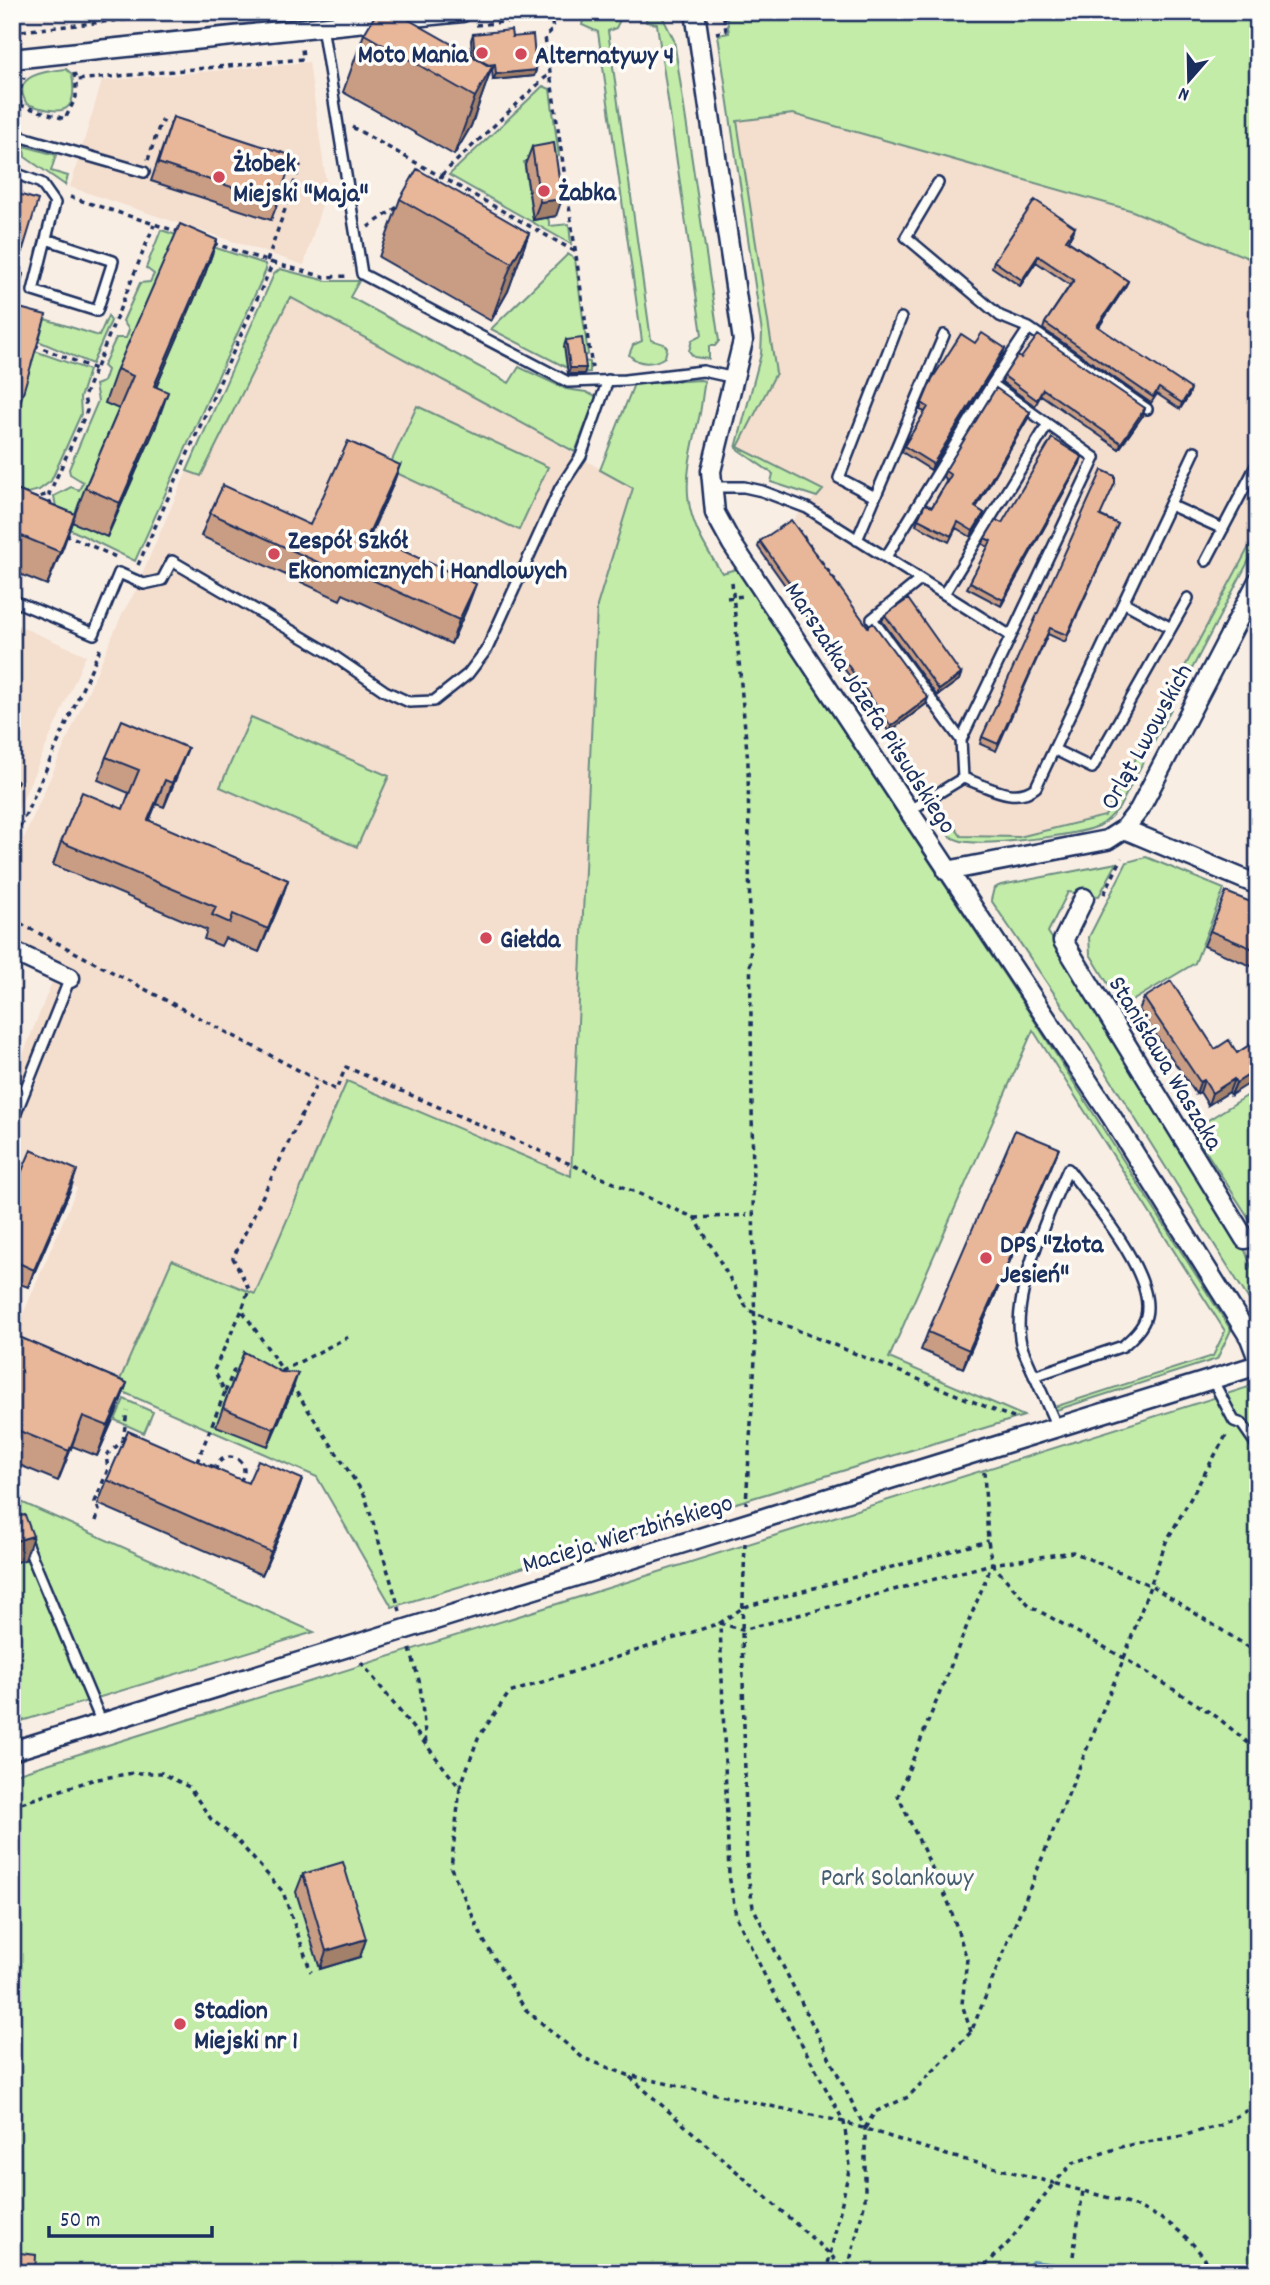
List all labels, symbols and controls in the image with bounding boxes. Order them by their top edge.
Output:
place label: Moto Mania [358,38,469,75]
place label: Alternatywy 4 [535,39,674,76]
marker: Moto Mania [474,45,490,61]
marker: Alternatywy 4 [513,46,529,62]
north arrow [1154,46,1224,116]
text: N [1175,78,1193,107]
place label: Żłobek Miejski "Maja" [233,147,369,214]
marker: Żłobek Miejski "Maja" [211,169,227,185]
place label: Żabka [558,176,617,213]
marker: Żabka [536,183,552,199]
place label: Zespół Szkół Ekonomicznych i Handlowych [288,524,567,591]
marker: Zespół Szkół Ekonomicznych i Handlowych [266,546,282,562]
street label: Marszałka Józefa Piłsudskiego [774,576,964,842]
street label: Orląt Lwowskich [1093,658,1204,818]
place label: Giełda [500,923,561,960]
marker: Giełda [478,930,494,946]
street label: Stanisława Waszaka [1097,970,1231,1159]
place label: DPS "Złota Jesień" [1000,1228,1104,1295]
marker: DPS "Złota Jesień" [978,1250,994,1266]
street label: Macieja Wierzbińskiego [518,1486,738,1585]
park label: Park Solankowy [820,1861,974,1898]
place label: Stadion Miejski nr 1 [194,1994,298,2061]
marker: Stadion Miejski nr 1 [172,2016,188,2032]
scale bar [49,2194,212,2238]
text: 50 m [60,2207,100,2237]

